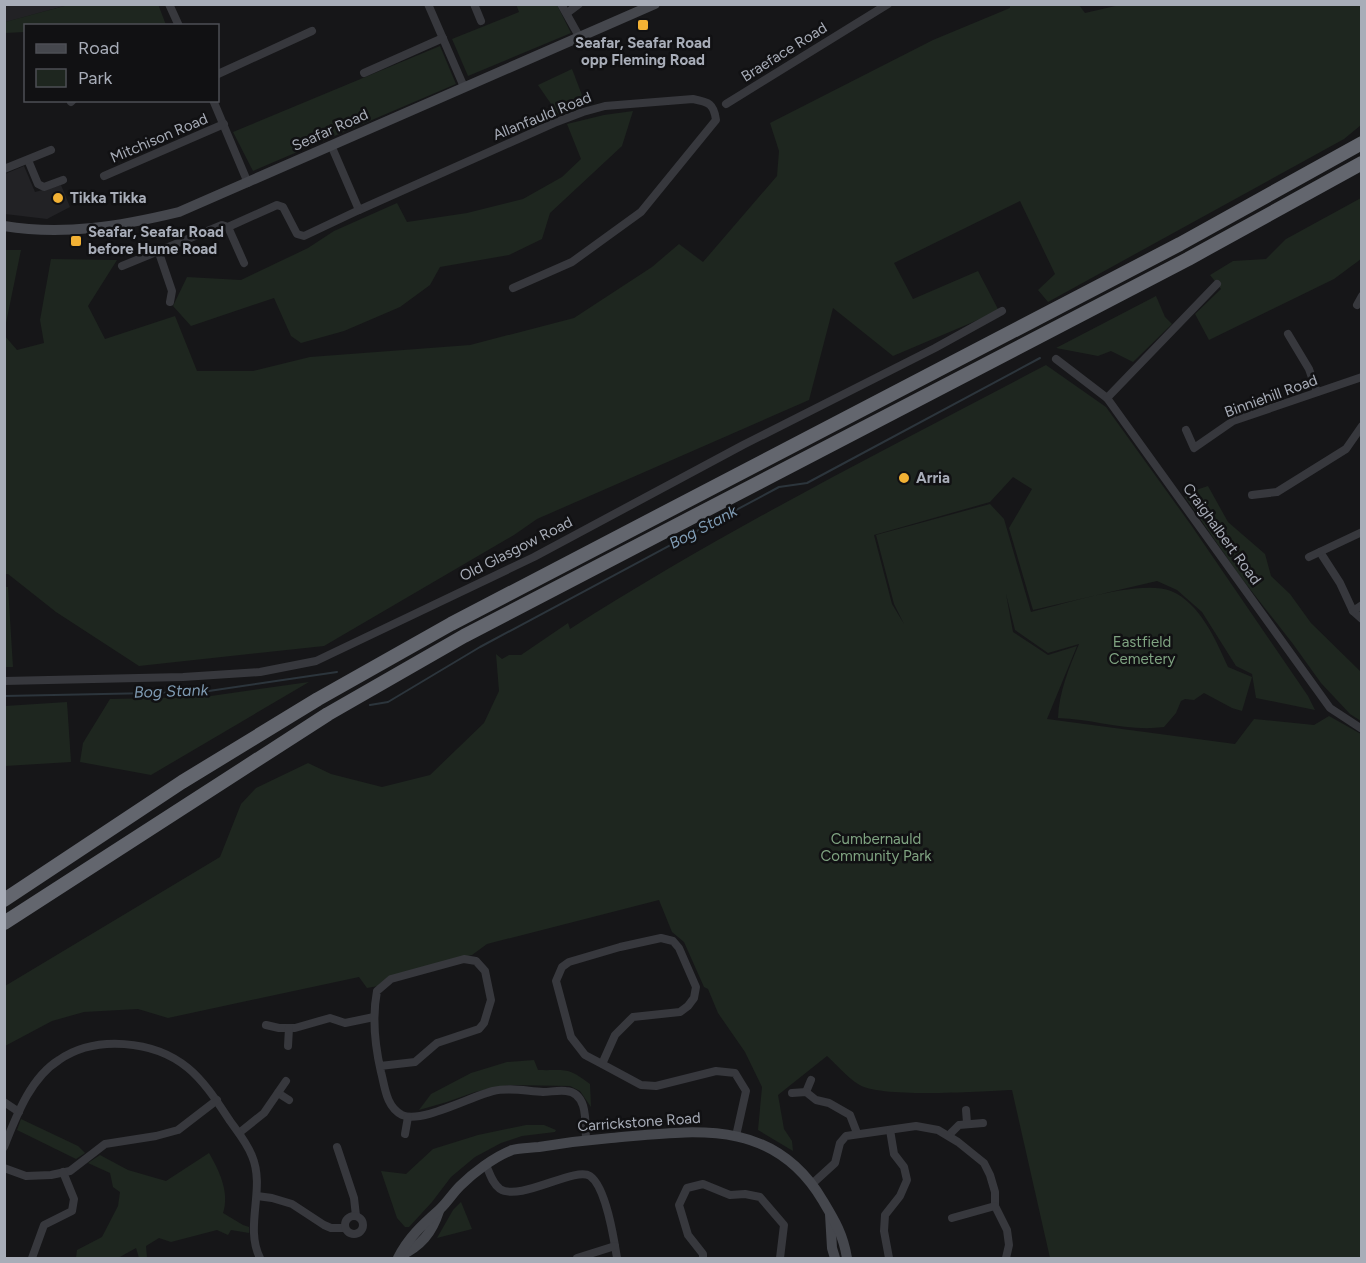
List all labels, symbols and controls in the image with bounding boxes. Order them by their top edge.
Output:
marker: Seafar, Seafar Road opp Fleming Road [636,18,650,32]
street label: Braeface Road [738,18,830,86]
legend [24,24,219,102]
place label: Seafar, Seafar Road opp Fleming Road [575,34,711,69]
text: Road [78,37,119,59]
text: Park [78,67,113,89]
street label: Allanfauld Road [490,88,594,144]
street label: Seafar Road [289,105,371,155]
street label: Mitchison Road [108,109,210,167]
place label: Tikka Tikka [70,189,146,207]
marker: Tikka Tikka [51,191,65,205]
place label: Seafar, Seafar Road before Hume Road [88,223,224,258]
marker: Seafar, Seafar Road before Hume Road [69,234,83,248]
street label: Binniehill Road [1222,371,1320,421]
place label: Arria [916,469,950,487]
marker: Arria [897,471,911,485]
street label: Craighalbert Road [1179,480,1265,588]
water label: Bog Stank [666,501,741,553]
street label: Old Glasgow Road [457,513,575,585]
park label: Eastfield Cemetery [1109,633,1175,668]
water label: Bog Stank [133,680,210,702]
park label: Cumbernauld Community Park [820,830,932,865]
street label: Carrickstone Road [577,1109,701,1135]

